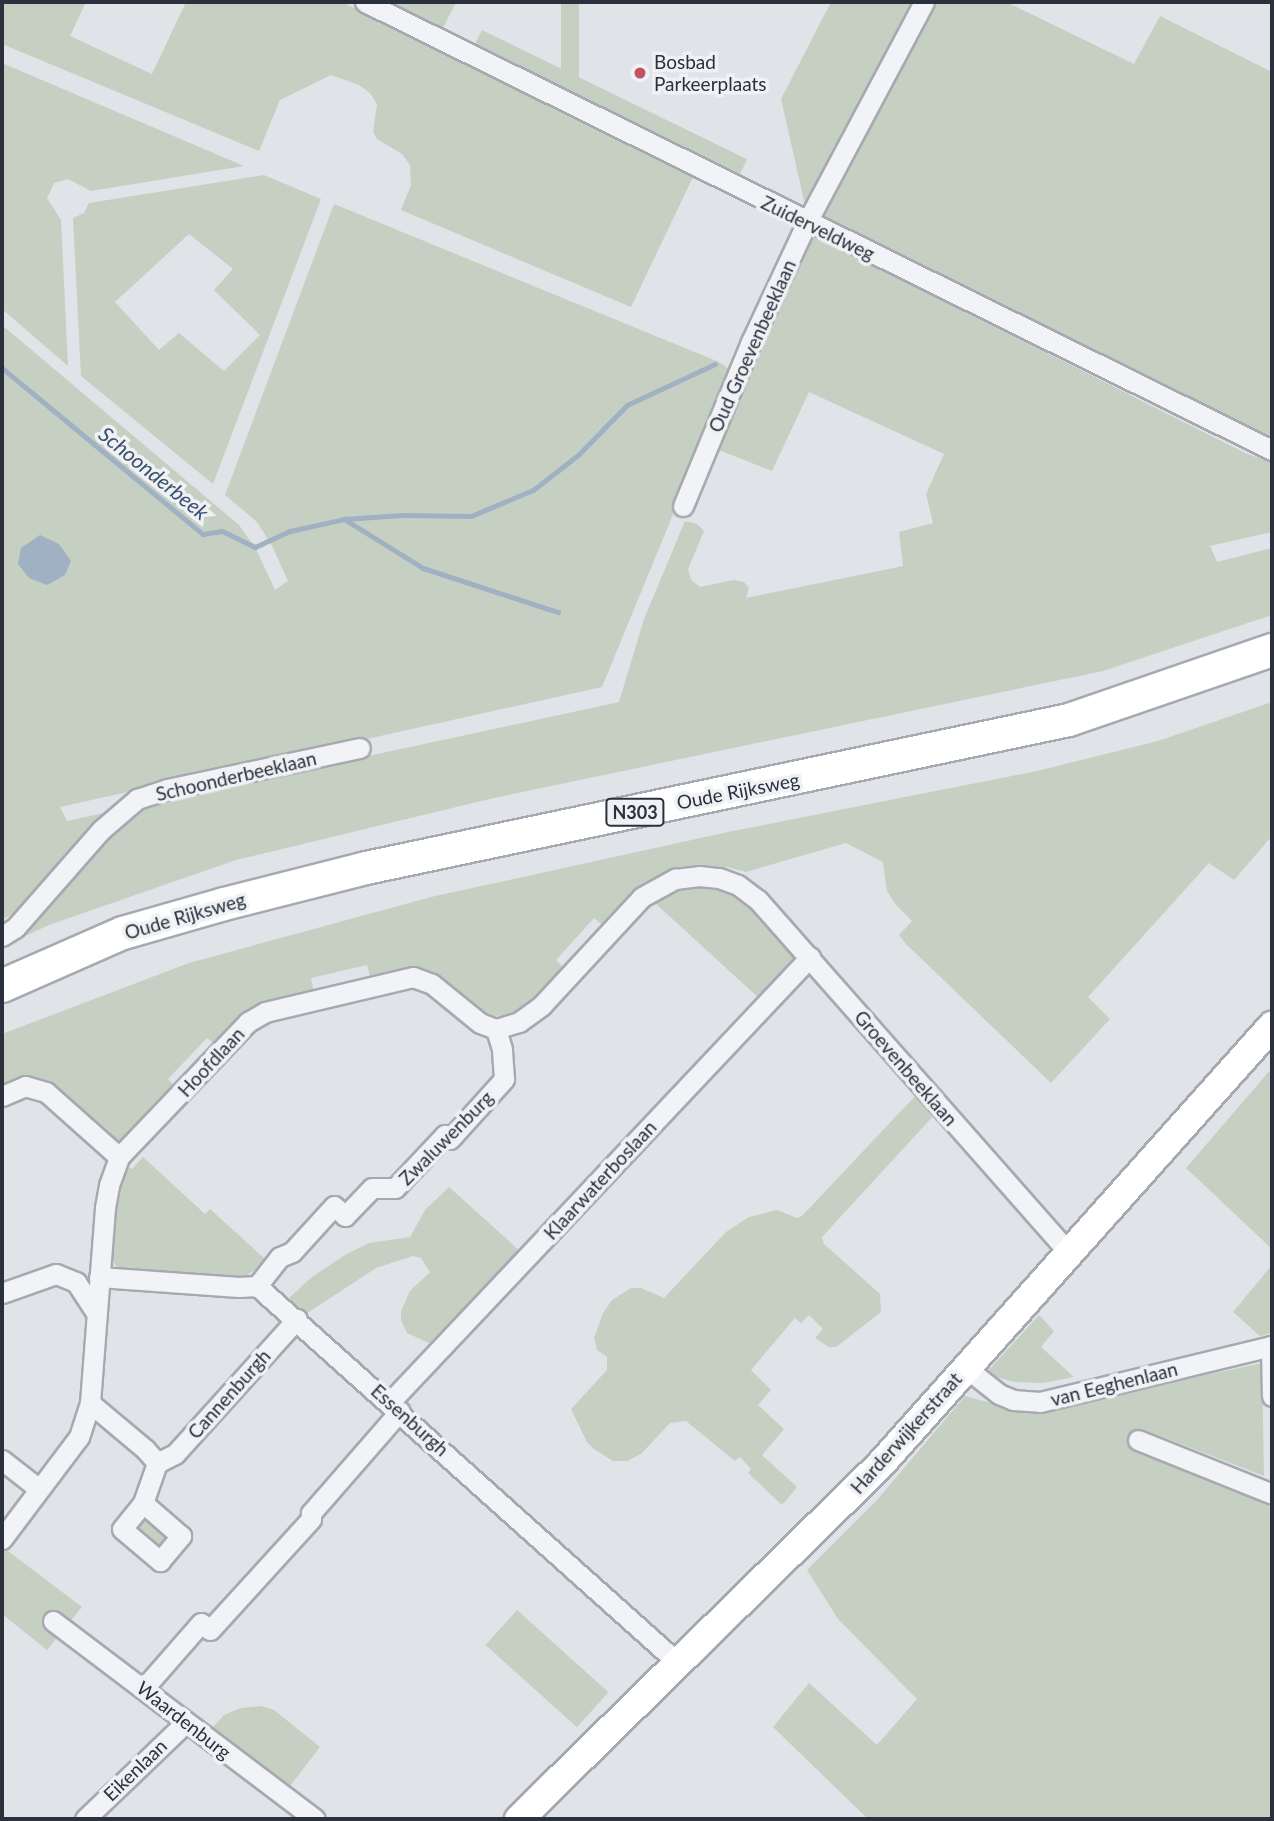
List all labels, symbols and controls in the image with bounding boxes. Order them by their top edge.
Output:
place label: Bosbad Parkeerplaats [654,51,766,95]
marker: Bosbad Parkeerplaats [632,65,648,81]
street label: Zuiderveldweg [758,191,878,265]
street label: Oud Groevenbeeklaan [704,256,800,436]
water label: Schoonderbeek [94,421,214,525]
street label: Schoonderbeeklaan [154,746,318,806]
street label: Oude Rijksweg [675,768,801,814]
road number: N303 [605,798,665,826]
street label: Oude Rijksweg [122,888,248,944]
street label: Groevenbeeklaan [850,1006,962,1130]
street label: Hoofdlaan [173,1023,249,1101]
street label: Zwaluwenburg [394,1086,498,1190]
street label: Klaarwaterboslaan [539,1116,661,1244]
street label: Cannenburgh [183,1345,275,1443]
street label: van Eeghenlaan [1048,1357,1180,1411]
street label: Harderwijkerstraat [846,1368,966,1498]
street label: Essenburgh [367,1379,453,1461]
street label: Waardenburg [132,1676,236,1764]
street label: Eikenlaan [99,1734,171,1806]

